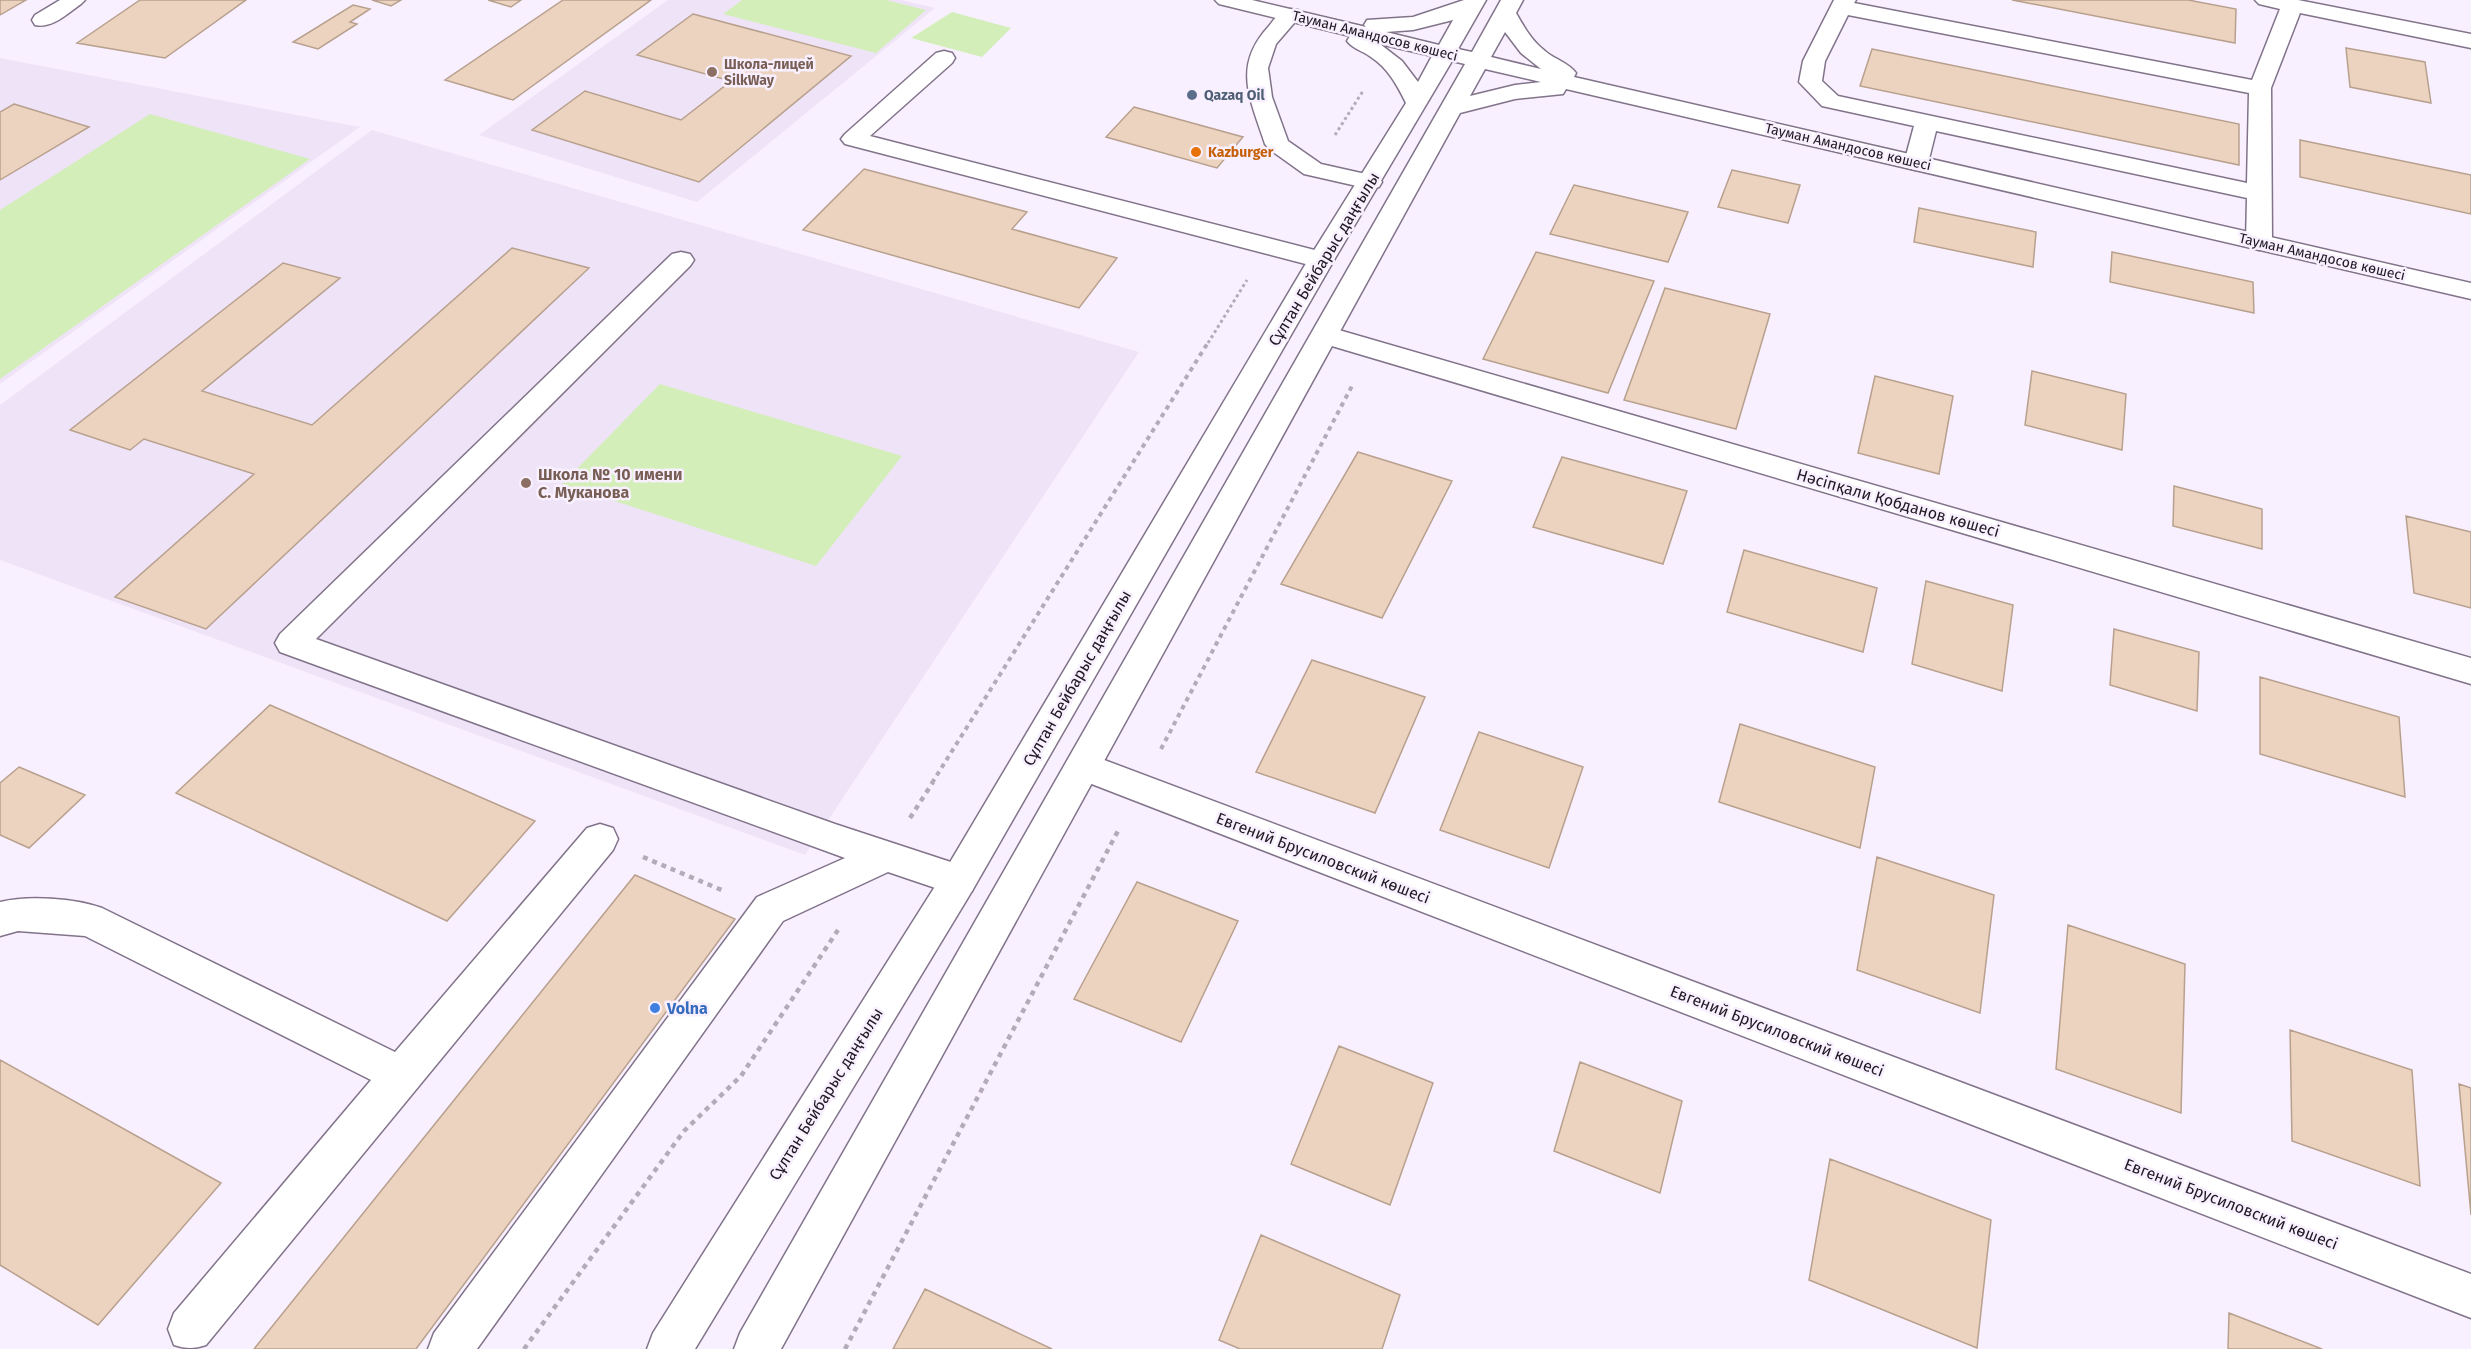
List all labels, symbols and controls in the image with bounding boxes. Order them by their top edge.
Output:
street label: Тауман Амандосов көшесі [1290,7,1460,65]
place label: Школа-лицей SilkWay [724,56,814,89]
marker: Школа-лицей SilkWay [705,65,719,79]
place label: Qazaq Oil [1204,87,1265,104]
marker: Qazaq Oil [1185,88,1199,102]
street label: Тауман Амандосов көшесі [1763,120,1933,174]
place label: Kazburger [1208,144,1274,161]
marker: Kazburger [1189,145,1203,159]
street label: Сұлтан Бейбарыс даңғылы [1264,169,1384,349]
street label: Тауман Амандосов көшесі [2237,230,2407,284]
place label: Школа № 10 имени С. Муканова [538,465,682,502]
street label: Нәсіпқали Қобданов көшесі [1794,465,2002,541]
marker: Школа № 10 имени С. Муканова [519,476,533,490]
street label: Сұлтан Бейбарыс даңғылы [1019,587,1135,769]
street label: Евгений Брусиловский көшесі [1213,808,1433,908]
street label: Евгений Брусиловский көшесі [1667,981,1887,1081]
place label: Volna [666,999,708,1018]
marker: Volna [648,1001,662,1015]
street label: Сұлтан Бейбарыс даңғылы [765,1004,887,1184]
street label: Евгений Брусиловский көшесі [2121,1154,2341,1254]

